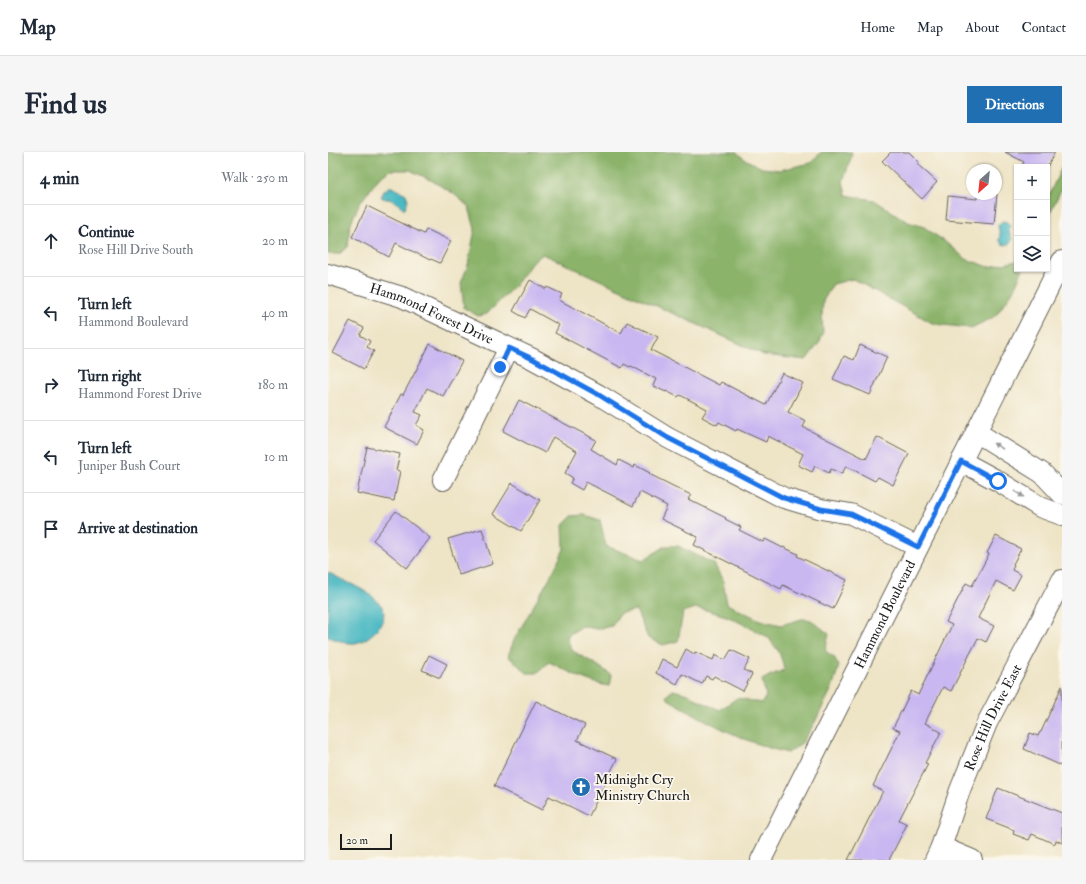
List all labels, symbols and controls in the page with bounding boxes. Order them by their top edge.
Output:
text: Map [20,16,56,40]
text: Home [860,19,895,36]
text: Map [917,19,943,36]
text: About [965,19,999,36]
text: Contact [1021,19,1066,36]
button: Directions [967,86,1062,123]
text: Find us [24,87,107,122]
north arrow [966,164,1002,200]
map controls [1014,164,1050,272]
button: + [1014,164,1050,200]
text: 4 min [40,168,79,189]
text: Walk · 250 m [221,170,288,186]
button: − [1014,200,1050,236]
text: Continue [78,223,134,242]
icon: ahead [40,230,62,252]
text: 20 m [262,233,288,249]
button: layers [1014,236,1050,272]
text: Rose Hill Drive South [78,242,193,258]
street label: Hammond Forest Drive [368,279,496,348]
text: Turn left [78,295,132,314]
icon: left [40,302,62,324]
text: 40 m [262,305,288,321]
text: Hammond Boulevard [78,314,188,330]
route end [491,358,509,376]
text: Turn right [78,367,141,386]
icon: right [40,374,62,396]
text: 180 m [258,377,288,393]
text: Hammond Forest Drive [78,386,202,402]
text: Turn left [78,439,132,458]
one-way arrow [992,442,1004,449]
icon: left [40,446,62,468]
text: 10 m [264,449,288,465]
text: Juniper Bush Court [78,458,180,474]
route start [989,472,1007,490]
one-way arrow [1014,490,1024,498]
icon: arrive [40,518,62,540]
text: Arrive at destination [78,519,198,538]
street label: Hammond Boulevard [850,557,919,671]
street label: Rose Hill Drive East [960,661,1025,773]
place label: Midnight Cry Ministry Church [595,771,690,805]
church icon: Midnight Cry Ministry Church [570,776,592,798]
scale bar [340,832,392,851]
text: 20 m [346,834,368,847]

